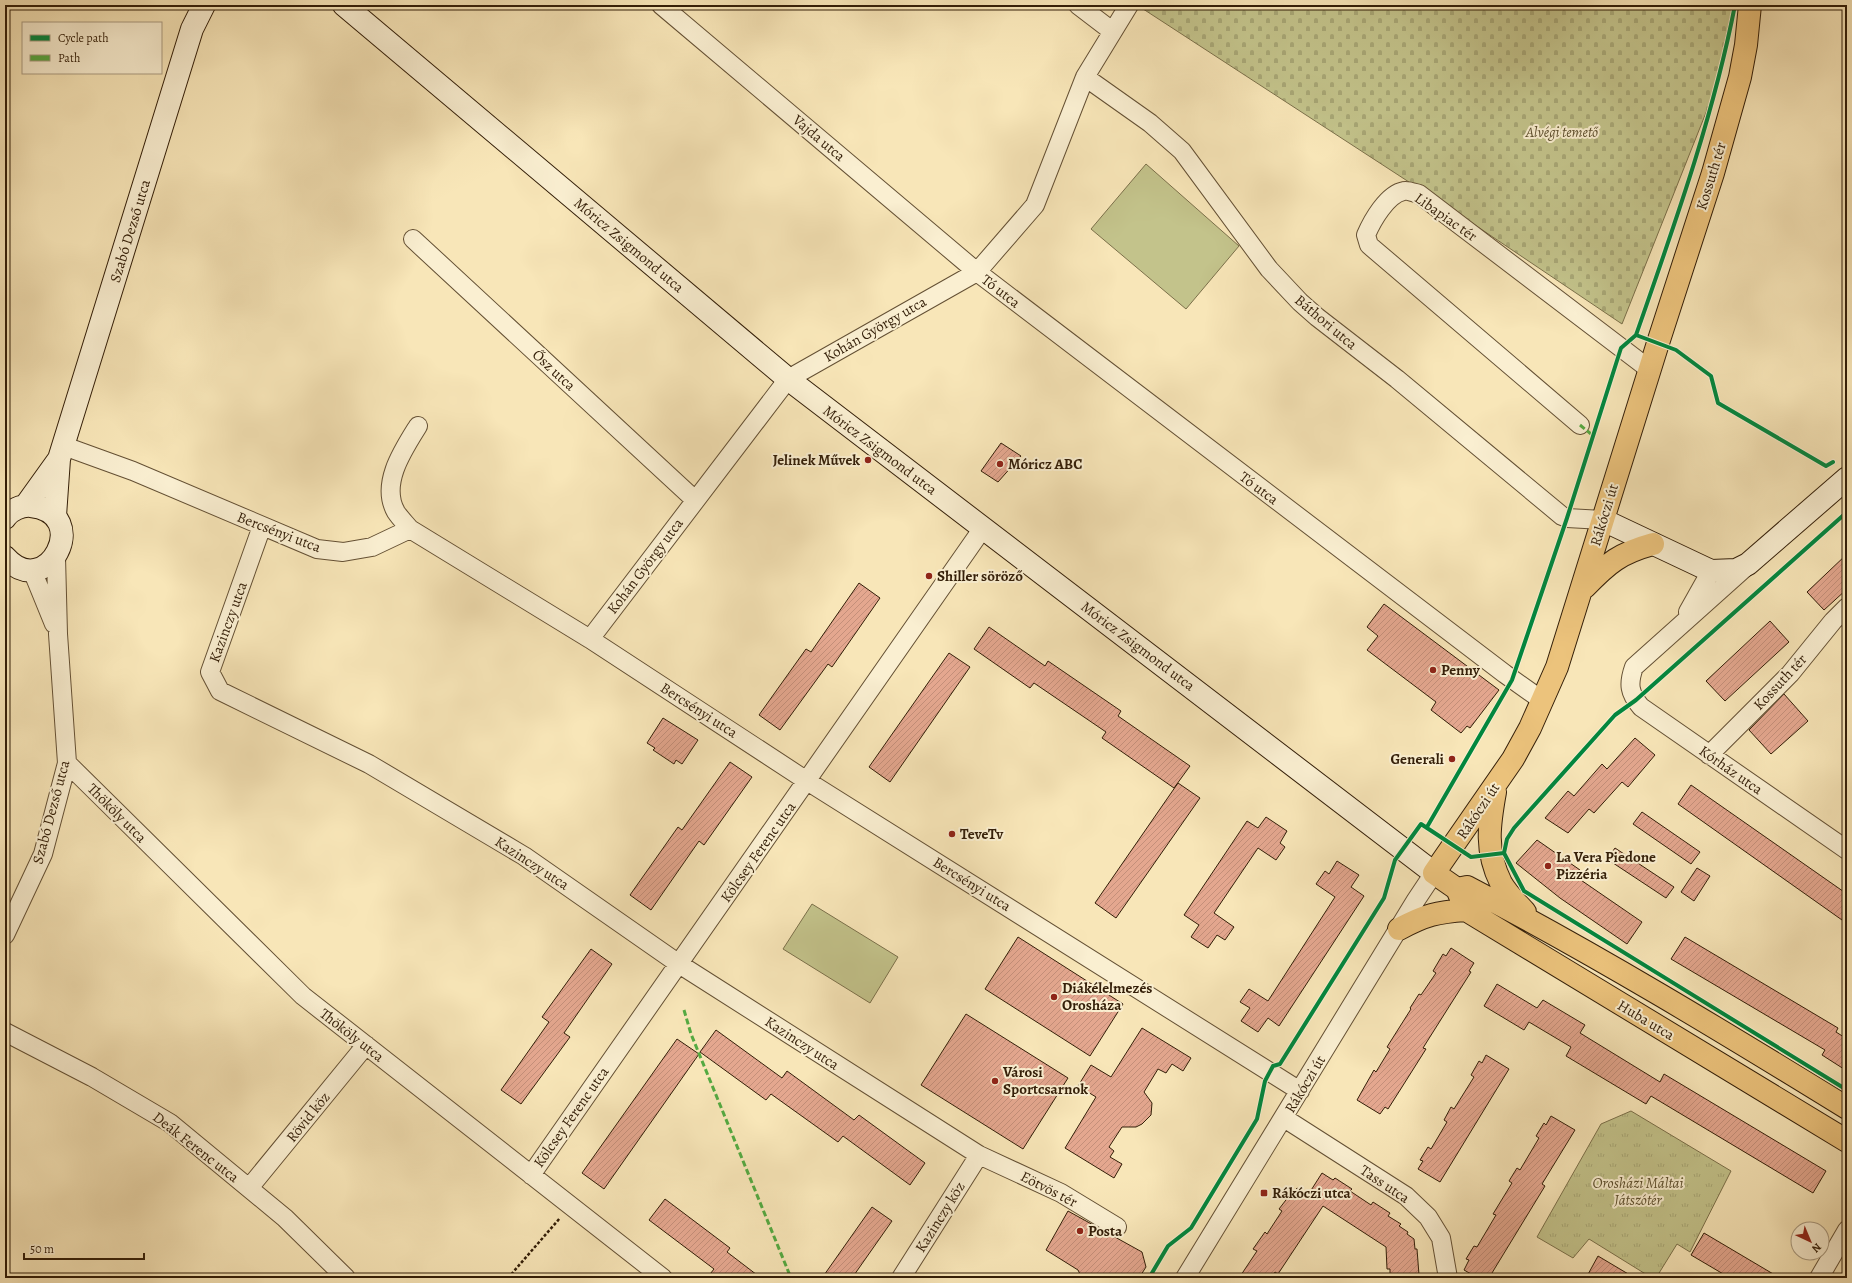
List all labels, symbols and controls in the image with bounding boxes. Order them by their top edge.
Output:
legend [22,22,162,74]
text: Cycle path [58,30,109,46]
text: Path [58,50,81,66]
street label: Vajda utca [788,109,850,166]
park label: Alvégi temető [1525,122,1599,142]
street label: Kossuth tér [1691,139,1731,212]
street label: Szabó Dezső utca [105,177,155,285]
street label: Libapiac tér [1411,188,1482,246]
street label: Móricz Zsigmond utca [570,193,688,297]
street label: Tó utca [978,270,1024,312]
street label: Báthori utca [1291,290,1361,354]
street label: Kohán György utca [820,291,930,367]
street label: Ősz utca [528,345,580,395]
street label: Móricz Zsigmond utca [819,401,941,499]
place label: Jelinek Művek [773,450,860,470]
place label: Móricz ABC [1008,454,1082,474]
marker: Jelinek Művek [863,455,873,465]
marker: Móricz ABC [995,459,1005,469]
street label: Tó utca [1235,467,1283,509]
street label: Rákóczi út [1585,481,1623,549]
street label: Bercsényi utca [234,507,324,557]
street label: Kohán György utca [602,514,688,618]
place label: Shiller söröző [937,566,1023,586]
marker: Shiller söröző [924,571,934,581]
street label: Kazinczy utca [204,579,252,665]
street label: Móricz Zsigmond utca [1077,597,1199,695]
street label: Kossuth tér [1749,649,1811,714]
place label: Penny [1441,660,1481,680]
marker: Penny [1428,665,1438,675]
street label: Bercsényi utca [657,678,741,742]
street label: Kórház utca [1695,741,1767,799]
place label: Generali [1391,749,1445,769]
marker: Generali [1447,754,1457,764]
street label: Szabó Dezső utca [28,758,74,866]
street label: Thököly utca [83,779,151,847]
street label: Rákóczi út [1452,779,1504,843]
street label: Kölcsey Ferenc utca [716,798,800,906]
place label: TeveTv [960,824,1004,844]
marker: TeveTv [947,829,957,839]
street label: Kazinczy utca [491,832,573,894]
place label: La Vera Piedone Pizzéria [1556,847,1656,884]
street label: Bercsényi utca [929,852,1015,916]
marker: La Vera Piedone Pizzéria [1543,861,1553,871]
place label: Diákélelmezés Orosháza [1062,978,1152,1015]
marker: Diákélelmezés Orosháza [1049,992,1059,1002]
street label: Huba utca [1614,995,1678,1045]
street label: Thököly utca [316,1004,388,1066]
street label: Kazinczy utca [761,1012,843,1074]
street label: Rákóczi út [1280,1051,1330,1117]
place label: Városi Sportcsarnok [1002,1062,1088,1099]
street label: Kölcsey Ferenc utca [529,1063,613,1171]
marker: Városi Sportcsarnok [990,1076,1000,1086]
street label: Rövid köz [282,1088,335,1146]
street label: Deák Ferenc utca [149,1107,243,1187]
street label: Tass utca [1356,1160,1414,1208]
street label: Eötvös tér [1017,1166,1081,1212]
park label: Orosházi Máltai Játszótér [1593,1173,1683,1210]
street label: Kazinczy köz [910,1178,970,1256]
place label: Rákóczi utca [1272,1183,1351,1203]
marker: Rákóczi utca [1259,1188,1269,1198]
place label: Posta [1088,1221,1123,1241]
north arrow [1790,1221,1830,1261]
marker: Posta [1075,1226,1085,1236]
scale bar [24,1235,144,1261]
text: N [1809,1240,1825,1256]
text: 50 m [30,1241,54,1257]

